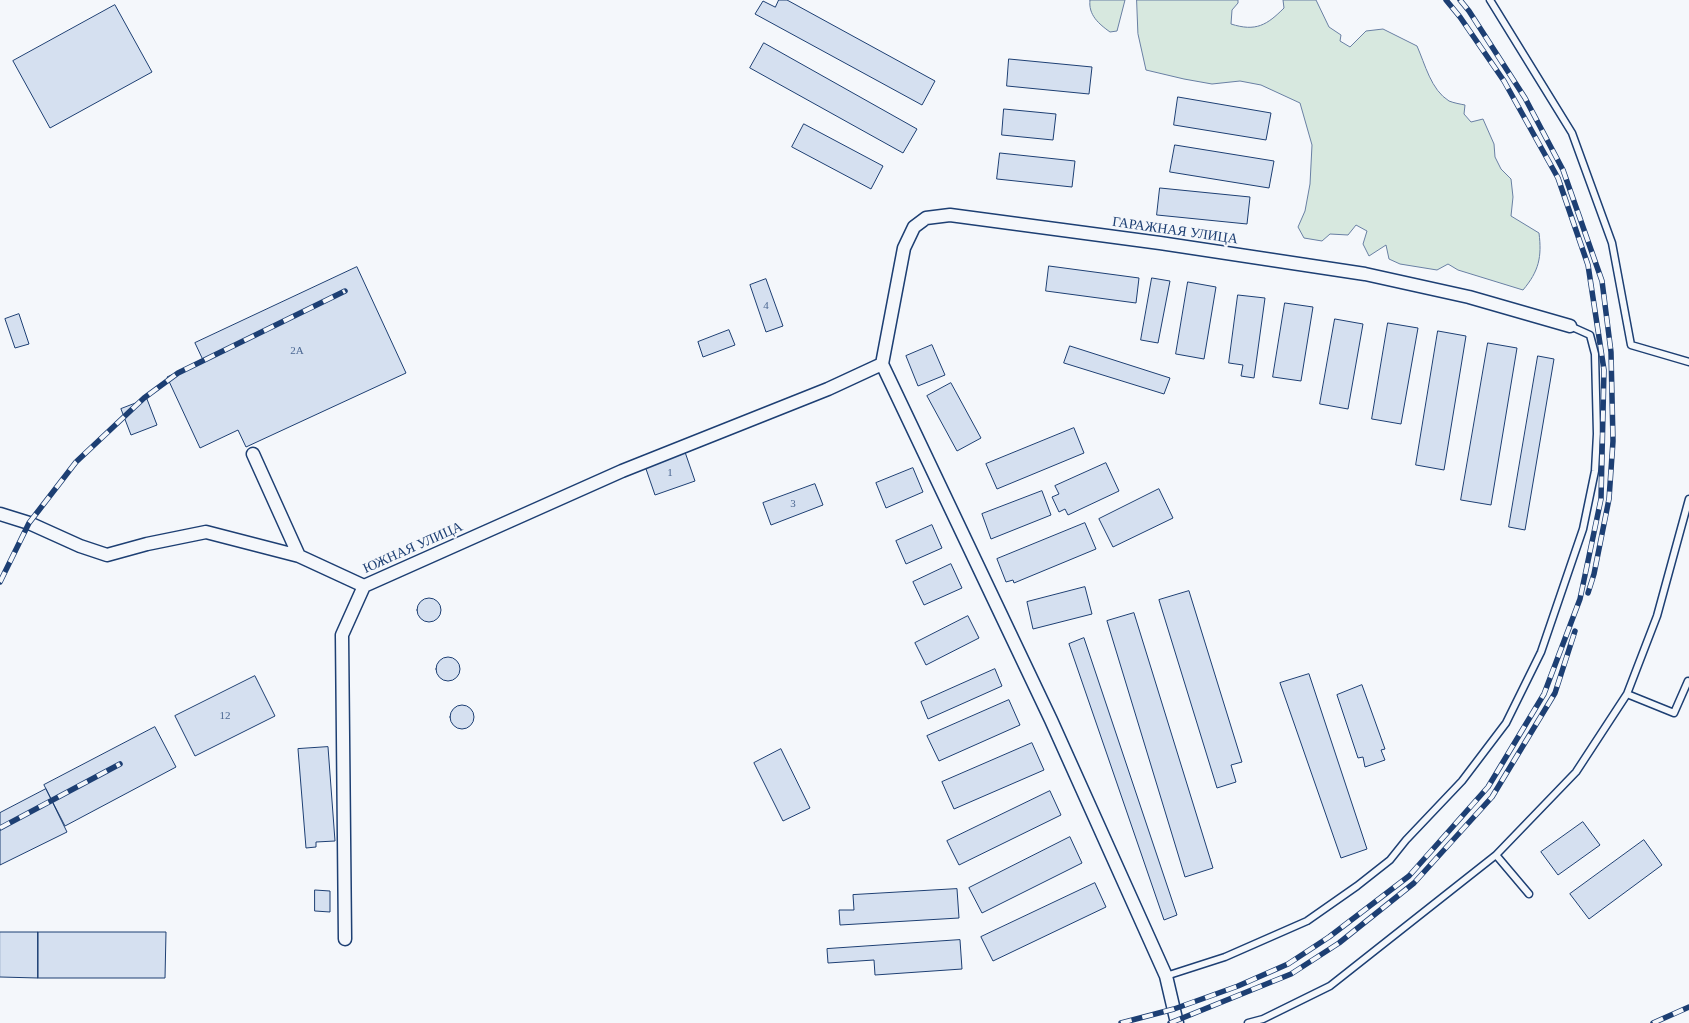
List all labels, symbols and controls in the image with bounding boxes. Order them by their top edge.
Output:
street label: ГАРАЖНАЯ УЛИЦА [1111,214,1239,248]
house number: 4 [763,299,769,313]
house number: 2А [290,344,304,358]
house number: 1 [667,466,673,480]
house number: 3 [790,497,796,511]
street label: ЮЖНАЯ УЛИЦА [361,519,465,577]
house number: 12 [220,709,230,723]

